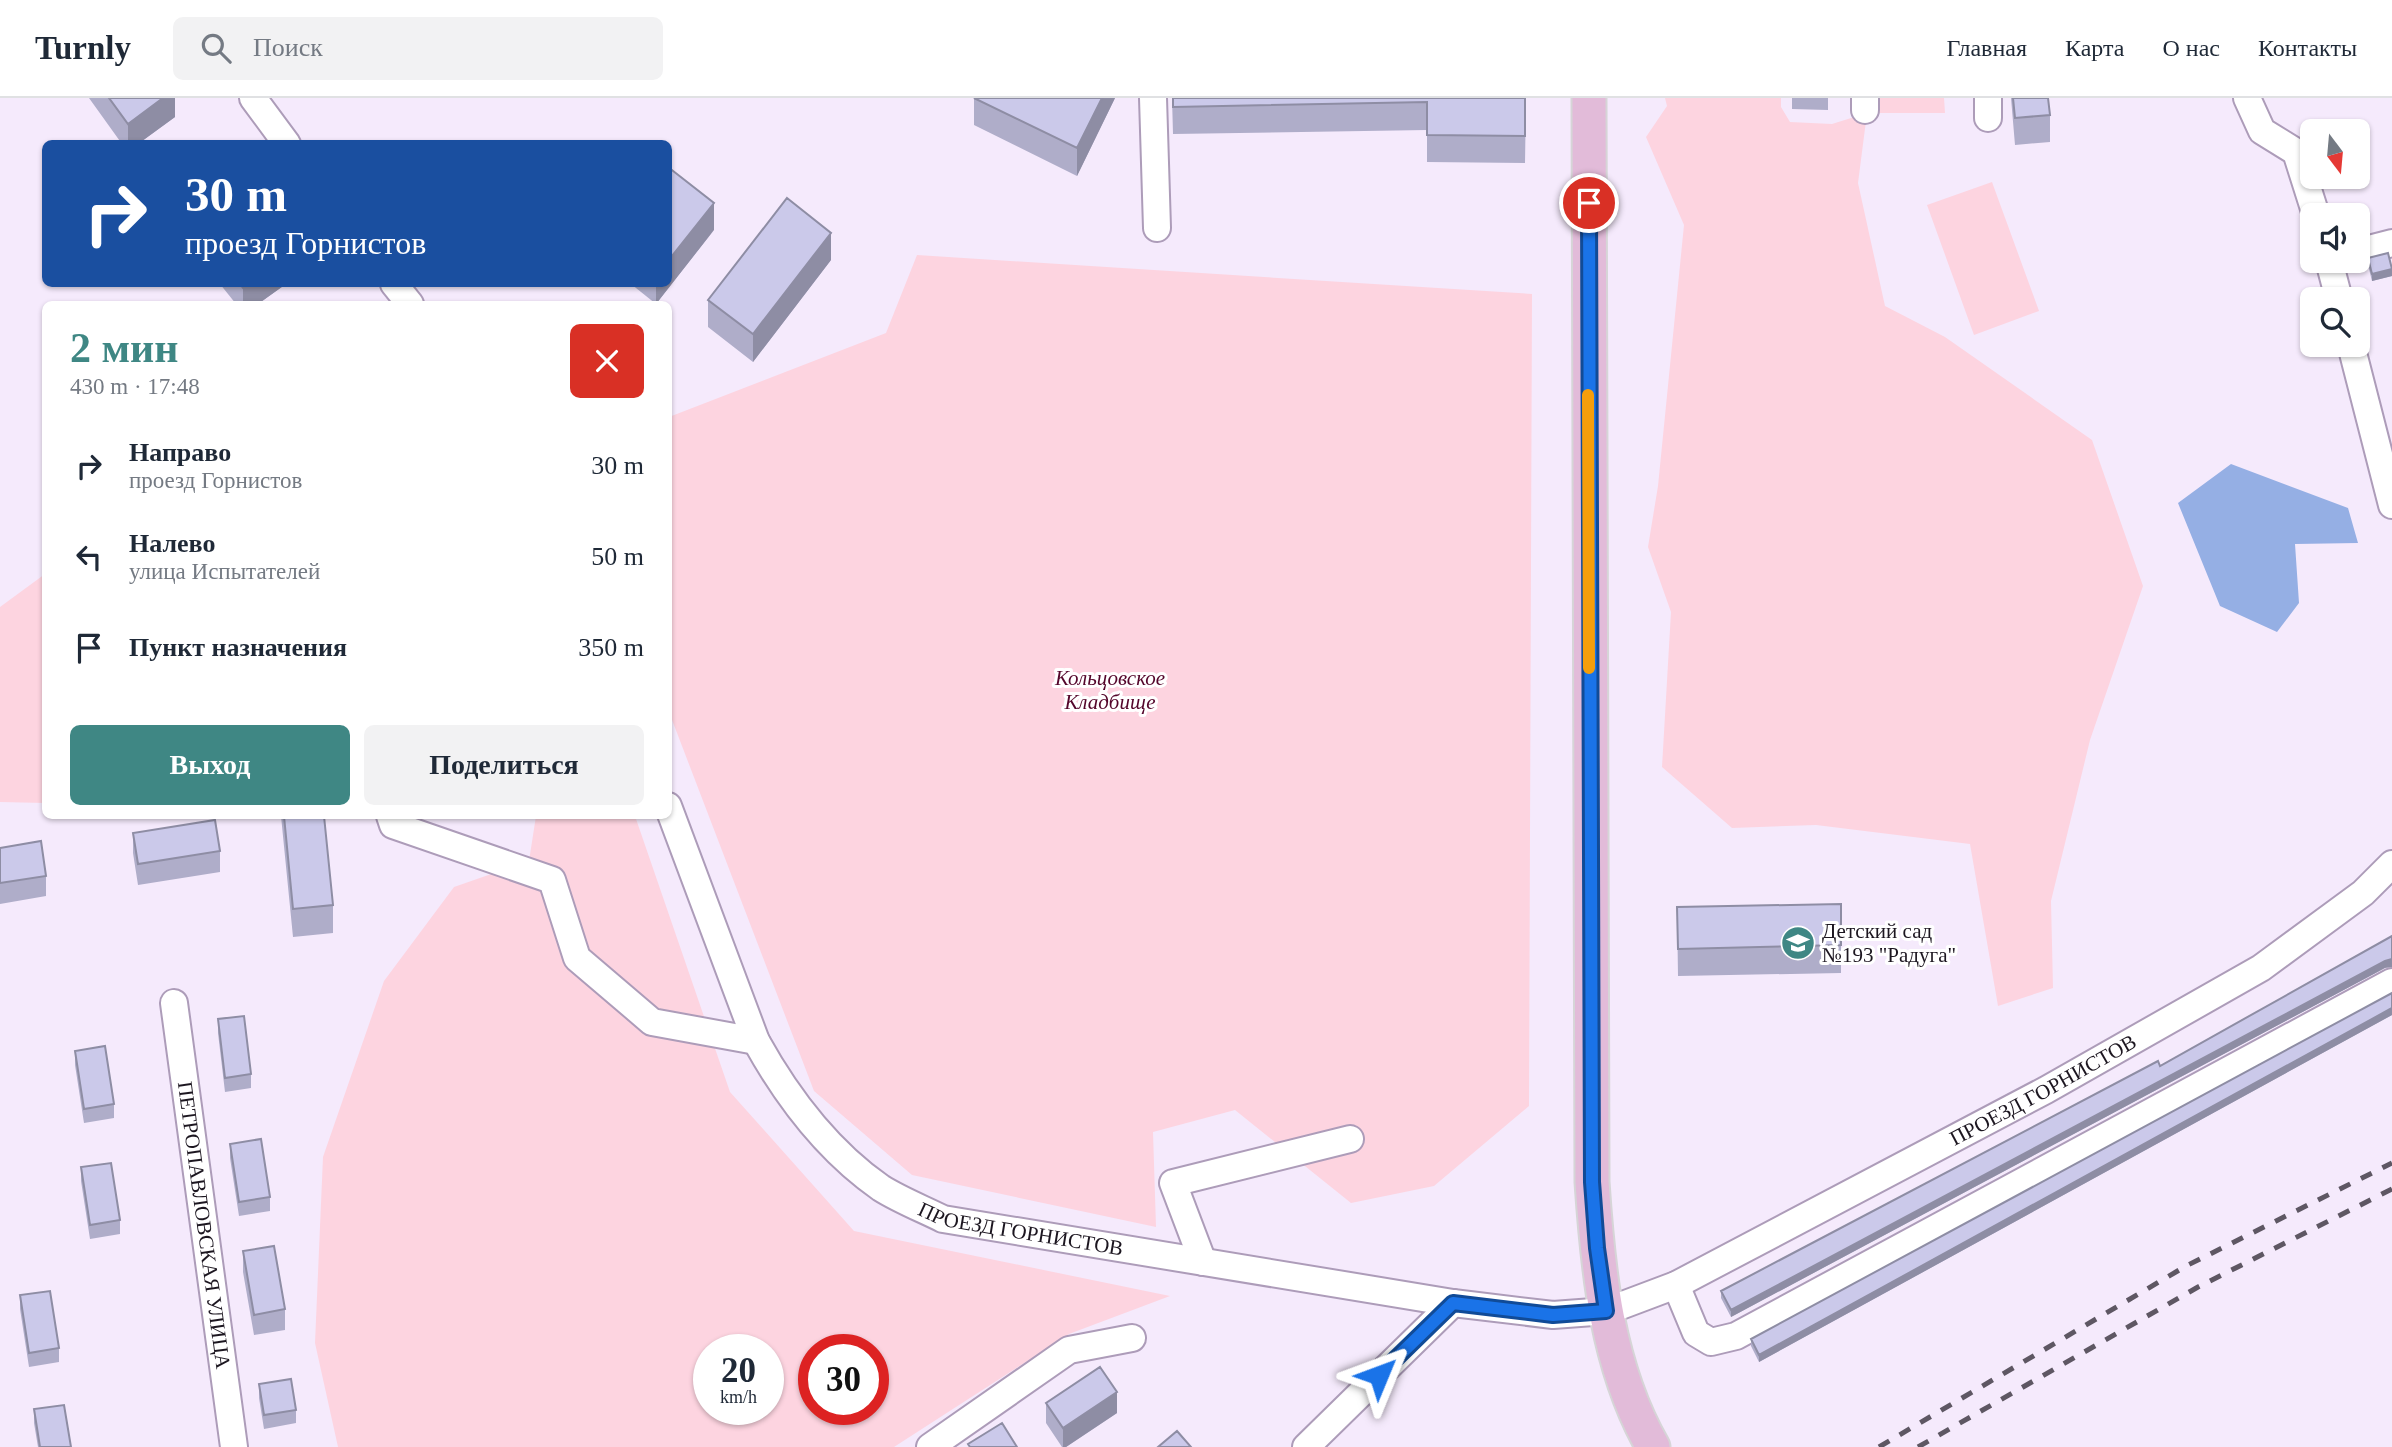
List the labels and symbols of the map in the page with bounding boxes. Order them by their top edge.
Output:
north arrow [2300,119,2370,189]
pin [1559,173,1619,233]
park label: Кольцовское Кладбище [1054,666,1165,714]
place label: Детский сад №193 "Радуга" [1822,919,1956,967]
school or university icon: Детский сад №193 "Радуга" [1779,924,1817,962]
street label: ПРОЕЗД ГОРНИСТОВ [1946,1029,2140,1151]
street label: ПЕТРОПАВЛОВСКАЯ УЛИЦА [173,1080,235,1371]
street label: ПРОЕЗД ГОРНИСТОВ [914,1197,1125,1261]
speed limit sign: 30 [798,1334,889,1425]
position arrow [1342,1338,1416,1412]

